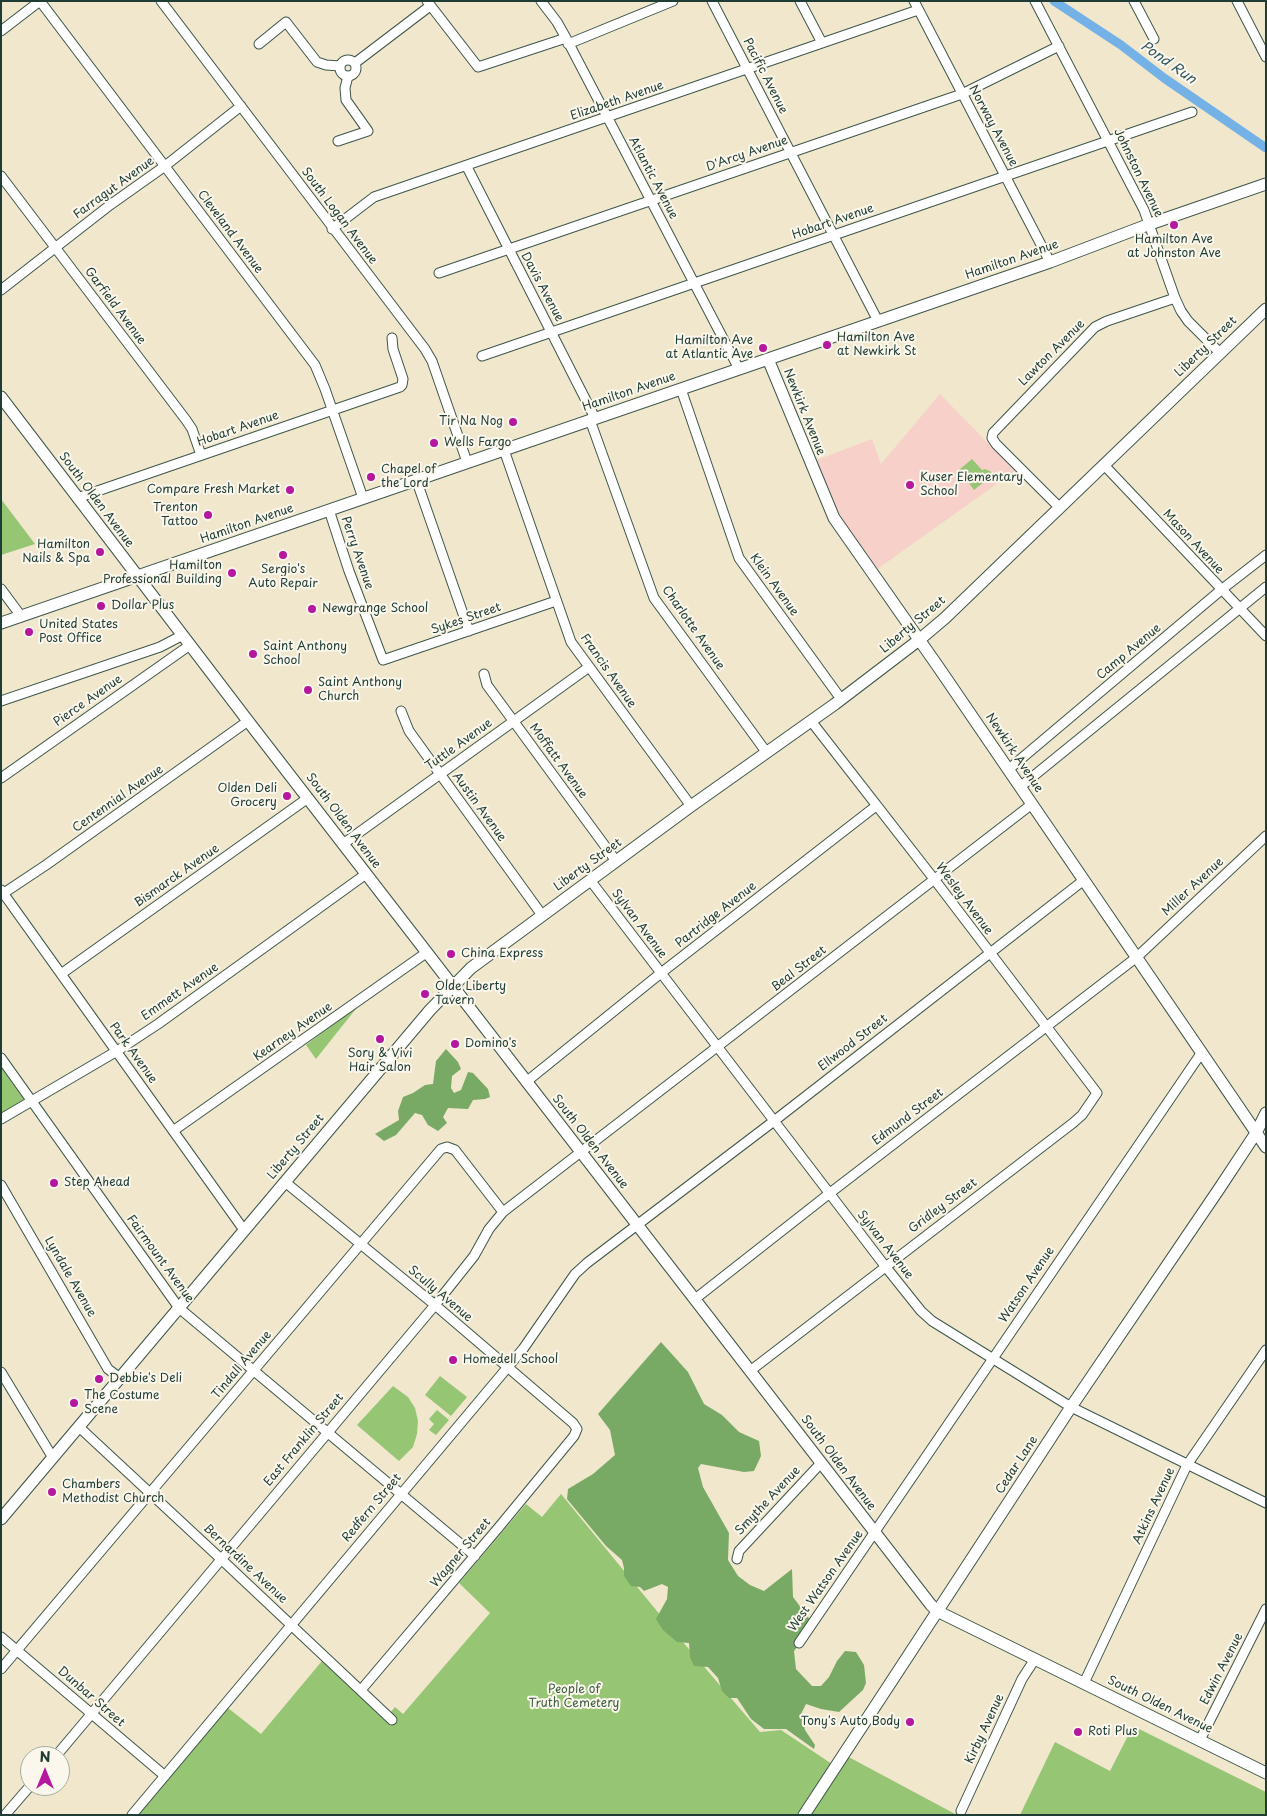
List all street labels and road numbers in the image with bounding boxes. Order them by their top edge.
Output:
street label: Pacific Avenue [740,36,790,116]
street label: Elizabeth Avenue [569,78,665,124]
street label: Norway Avenue [965,83,1021,169]
street label: Johnston Avenue [1110,126,1166,220]
street label: D'Arcy Avenue [704,133,790,175]
street label: Atlantic Avenue [625,134,681,222]
street label: Farragut Avenue [71,154,157,222]
street label: South Logan Avenue [298,165,380,267]
street label: Cleveland Avenue [194,188,266,276]
street label: Hobart Avenue [790,201,876,243]
street label: Hamilton Avenue [963,237,1061,283]
street label: Davis Avenue [518,250,566,324]
street label: Garfield Avenue [81,265,149,347]
street label: Liberty Street [1172,314,1240,380]
street label: Lawton Avenue [1016,317,1088,389]
street label: Newkirk Avenue [780,367,828,457]
street label: Hamilton Avenue [580,369,678,415]
street label: Hobart Avenue [195,408,281,450]
street label: South Olden Avenue [56,450,136,550]
street label: Hamilton Avenue [198,501,296,547]
street label: Mason Avenue [1160,507,1226,577]
street label: Perry Avenue [338,515,376,591]
street label: Klein Avenue [747,551,801,619]
street label: Charlotte Avenue [659,583,727,673]
street label: Liberty Street [878,594,948,656]
street label: Sykes Street [429,600,503,638]
street label: Camp Avenue [1094,621,1164,683]
street label: Francis Avenue [577,631,639,711]
street label: Pierce Avenue [51,672,125,730]
street label: Newkirk Avenue [982,711,1046,795]
street label: Tuttle Avenue [423,716,495,774]
street label: Moffatt Avenue [526,721,590,801]
street label: Centennial Avenue [70,762,166,836]
street label: Austin Avenue [449,770,509,844]
street label: South Olden Avenue [303,771,383,871]
street label: Liberty Street [551,836,625,894]
street label: Bismarck Avenue [132,841,222,911]
street label: Miller Avenue [1159,855,1227,919]
street label: Wesley Avenue [932,860,996,938]
street label: Partridge Avenue [673,879,759,951]
street label: Sylvan Avenue [608,887,670,961]
street label: Beal Street [769,943,829,995]
street label: Emmett Avenue [139,960,221,1024]
street label: Kearney Avenue [251,1000,335,1064]
street label: Ellwood Street [816,1012,890,1074]
street label: Park Avenue [106,1020,160,1086]
street label: Edmund Street [870,1086,946,1148]
street label: South Olden Avenue [549,1092,631,1192]
street label: Liberty Street [265,1112,327,1182]
street label: Gridley Street [906,1176,980,1236]
street label: Sylvan Avenue [854,1208,916,1282]
street label: Fairmount Avenue [123,1212,197,1306]
street label: Lyndale Avenue [41,1234,99,1320]
street label: Watson Avenue [996,1244,1058,1326]
street label: Scully Avenue [405,1263,475,1325]
street label: Tindall Avenue [209,1328,275,1402]
street label: East Franklin Street [261,1391,347,1489]
street label: South Olden Avenue [798,1413,878,1513]
street label: Cedar Lane [993,1433,1041,1497]
street label: Smythe Avenue [732,1464,804,1538]
street label: Atkins Avenue [1130,1465,1178,1547]
street label: Redfern Street [339,1471,405,1545]
street label: Wagner Street [428,1516,494,1590]
street label: Bernardine Avenue [200,1521,290,1607]
street label: West Watson Avenue [786,1528,866,1634]
street label: Edwin Avenue [1198,1631,1246,1707]
street label: Dunbar Street [55,1664,127,1730]
street label: South Olden Avenue [1105,1673,1215,1737]
street label: Kirby Avenue [963,1692,1007,1766]

